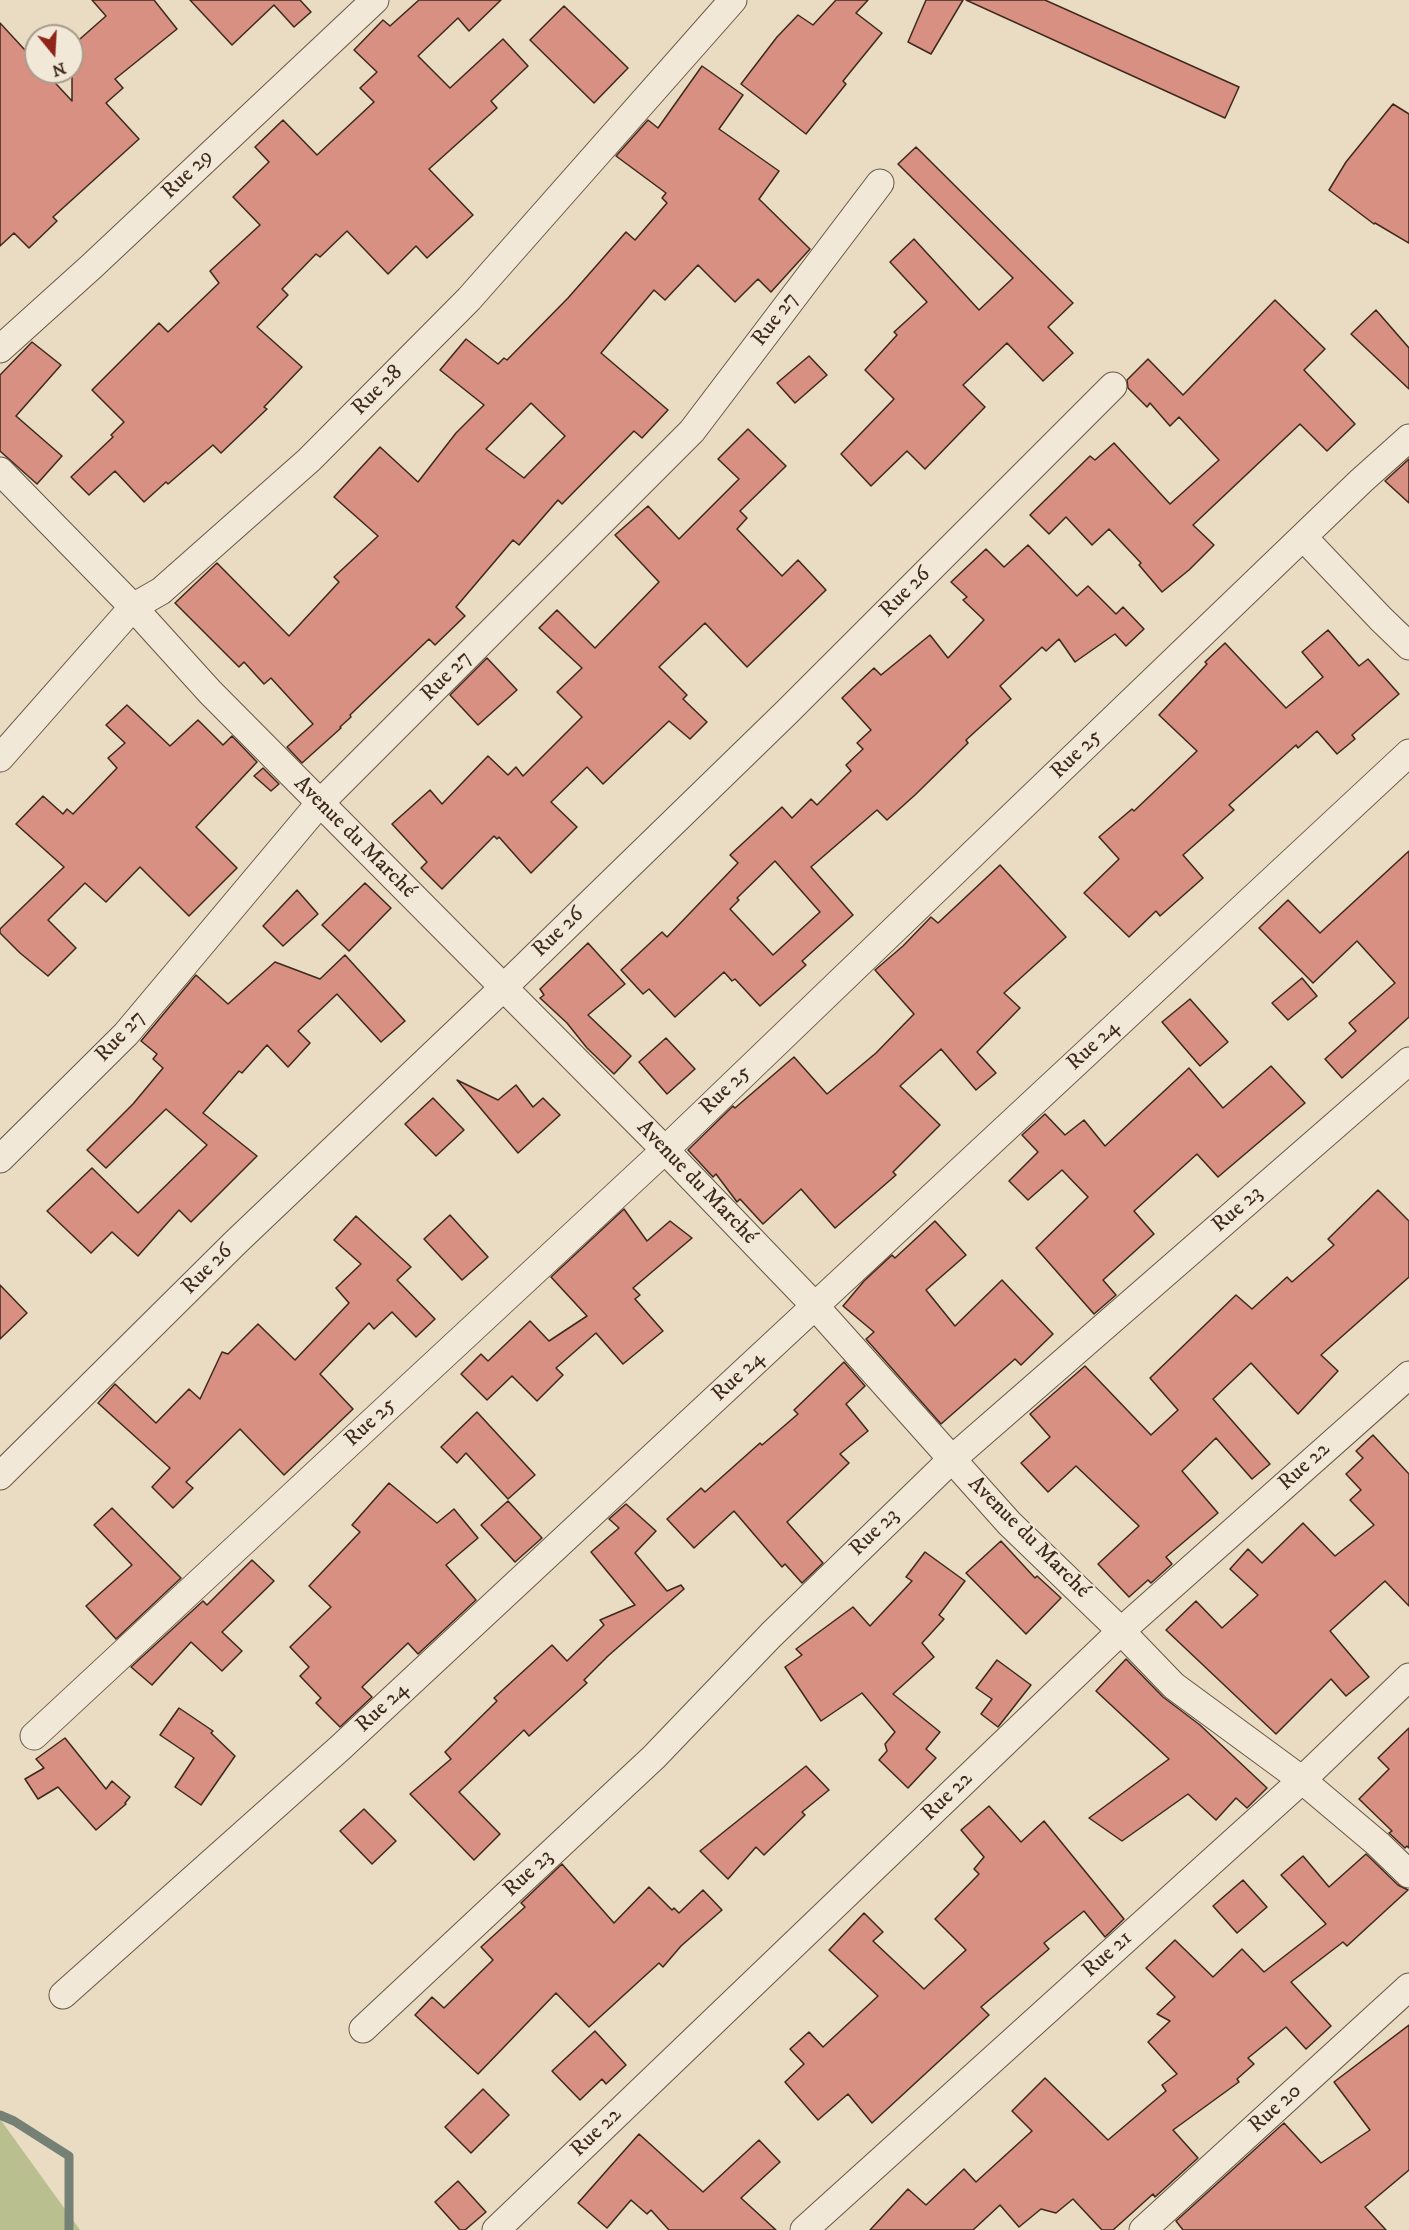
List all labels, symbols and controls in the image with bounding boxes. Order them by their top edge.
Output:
north arrow [24,24,84,84]
text: N [50,58,68,81]
street label: Rue 29 [157,144,219,206]
street label: Rue 27 [747,288,805,352]
street label: Rue 28 [347,360,409,422]
street label: Rue 26 [875,562,937,624]
street label: Rue 27 [416,646,478,708]
street label: Rue 25 [1046,724,1108,786]
street label: Avenue du Marché [287,771,421,905]
street label: Rue 26 [528,902,590,964]
street label: Rue 27 [91,1006,151,1068]
street label: Rue 24 [1062,1015,1126,1077]
street label: Rue 25 [695,1060,757,1122]
street label: Avenue du Marché [630,1116,762,1250]
street label: Rue 23 [1207,1181,1269,1239]
street label: Rue 26 [177,1239,239,1301]
street label: Rue 24 [707,1346,771,1408]
street label: Rue 25 [340,1393,402,1453]
street label: Rue 22 [1274,1437,1336,1497]
street label: Avenue du Marché [961,1471,1095,1605]
street label: Rue 23 [845,1503,905,1563]
street label: Rue 24 [351,1677,415,1739]
street label: Rue 22 [917,1766,979,1828]
street label: Rue 23 [499,1845,559,1903]
street label: Rue 21 [1078,1926,1138,1984]
street label: Rue 20 [1244,2079,1308,2139]
street label: Rue 22 [566,2102,628,2164]

